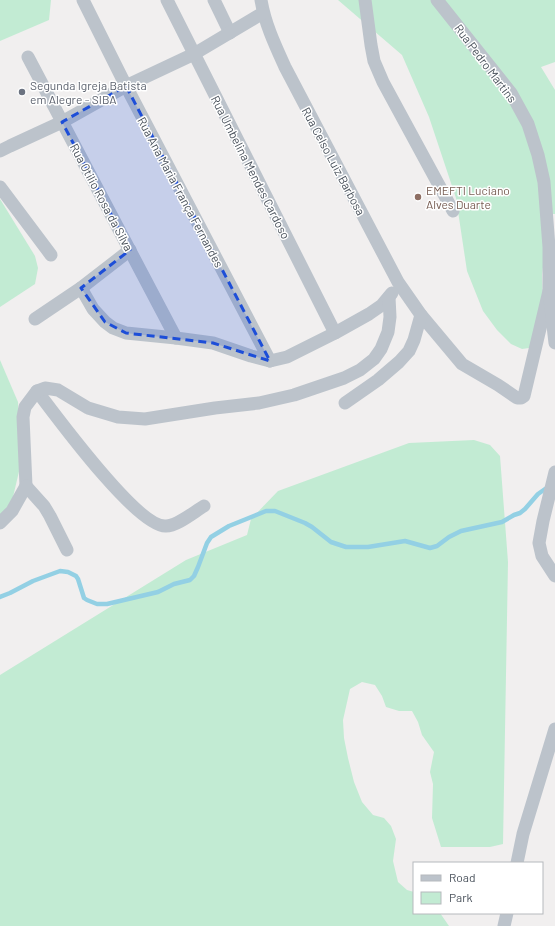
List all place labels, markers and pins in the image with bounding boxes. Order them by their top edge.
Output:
place label: Segunda Igreja Batista em Alegre - SIBA [30,78,147,106]
marker: Segunda Igreja Batista em Alegre - SIBA [17,87,27,97]
place label: EMEFTI Luciano Alves Duarte [426,183,510,211]
marker: EMEFTI Luciano Alves Duarte [413,192,423,202]

